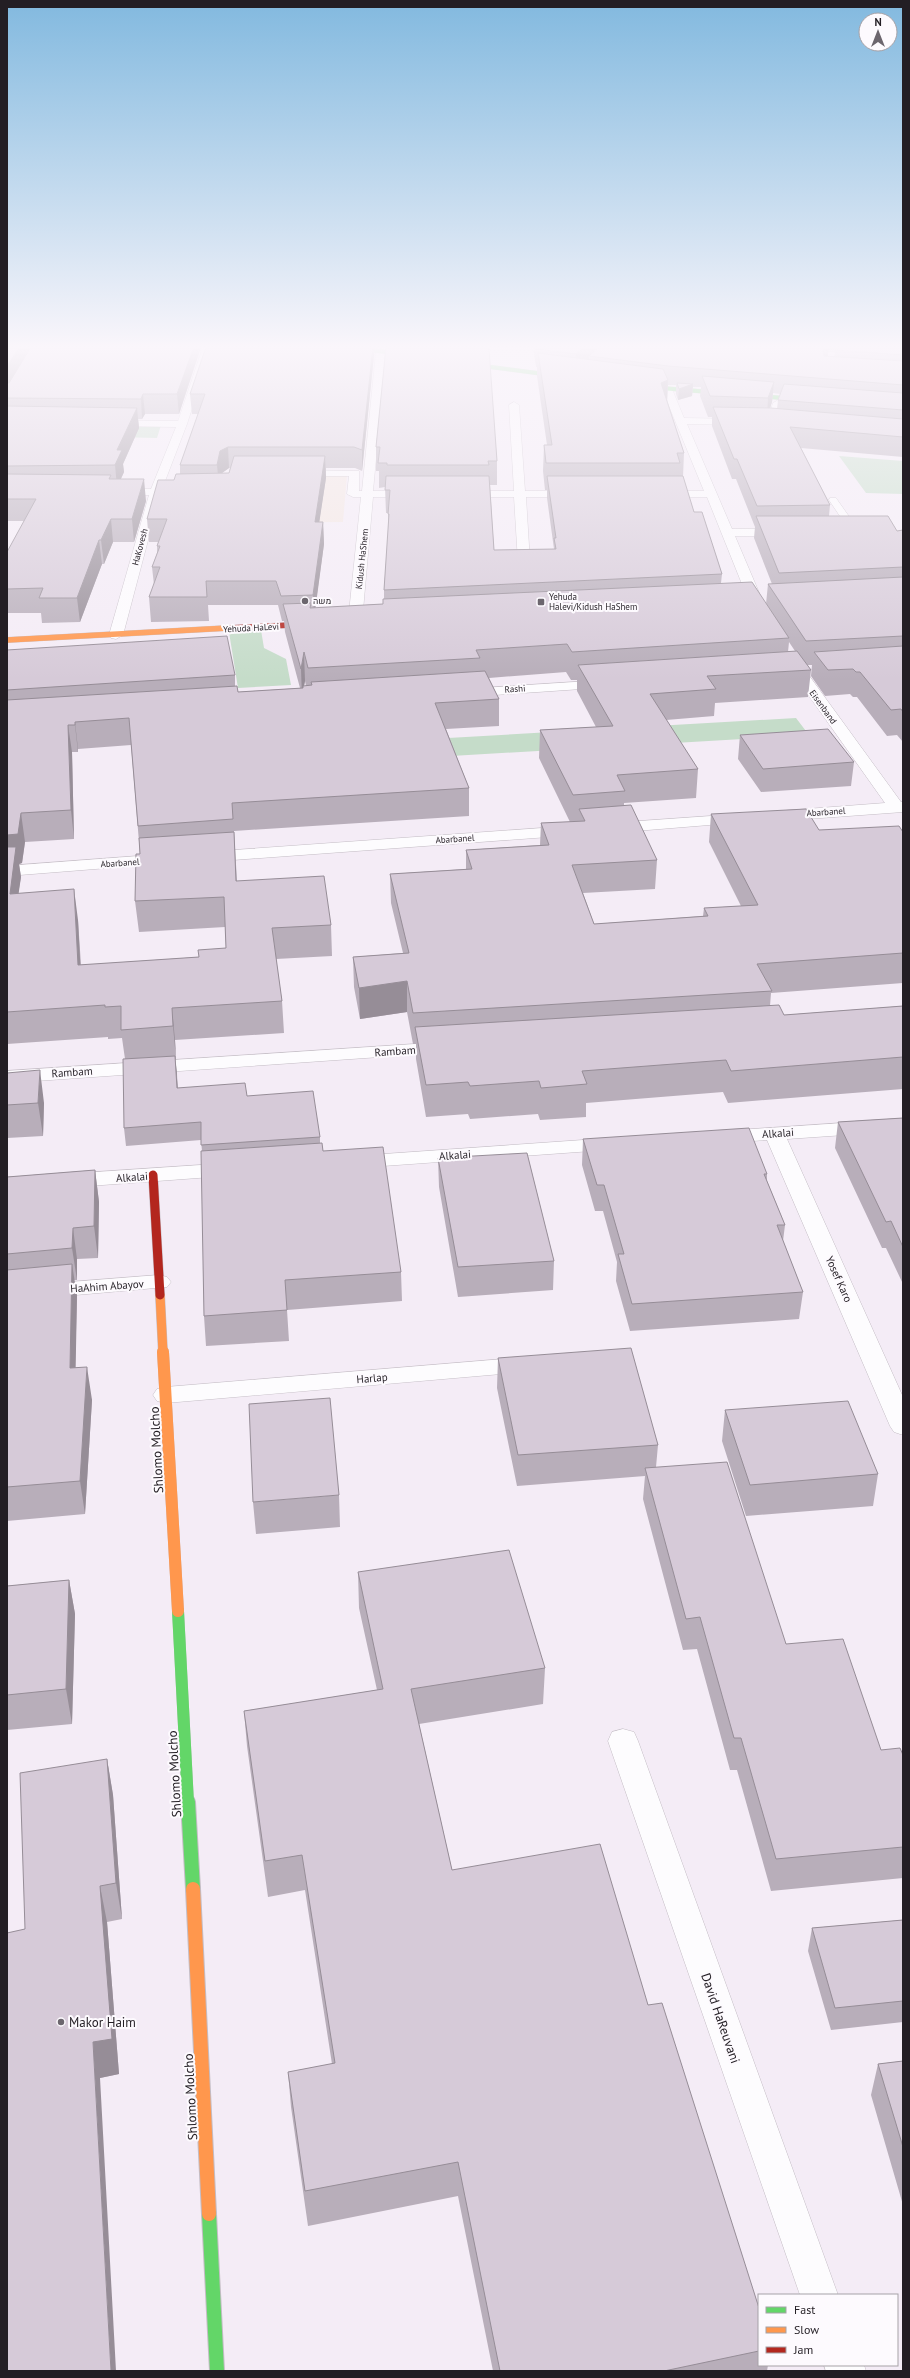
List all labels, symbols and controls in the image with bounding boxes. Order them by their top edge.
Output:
north arrow [858,12,898,52]
text: N [874,15,882,29]
street label: HaKovesh [129,527,150,567]
street label: Kidush HaShem [353,528,370,590]
place label: Yehuda Halevi/Kidush HaShem [549,591,637,612]
place label: משה [313,595,331,606]
marker: משה [300,596,310,606]
marker: Yehuda Halevi/Kidush HaShem [536,597,546,607]
street label: Yehuda HaLevi [223,621,279,634]
street label: Rashi [504,682,526,695]
street label: Eisenband [807,687,840,726]
street label: Abarbanel [806,805,846,818]
street label: Abarbanel [435,832,475,845]
street label: Abarbanel [100,856,140,869]
street label: Rambam [374,1043,416,1059]
street label: Rambam [51,1064,93,1080]
street label: Alkalai [762,1125,794,1141]
street label: Alkalai [439,1147,471,1163]
street label: Alkalai [116,1169,148,1185]
street label: Yosef Karo [823,1254,855,1304]
street label: HaAhim Abayov [70,1276,145,1296]
street label: Harlap [356,1370,388,1386]
street label: Shlomo Molcho [146,1406,167,1494]
street label: Shlomo Molcho [164,1730,185,1818]
street label: David HaReuvani [697,1971,744,2066]
place label: Makor Haim [69,2014,136,2031]
marker: Makor Haim [56,2017,66,2027]
street label: Shlomo Molcho [180,2053,201,2141]
legend [758,2294,898,2366]
text: Fast [794,2302,815,2317]
text: Slow [794,2322,819,2337]
text: Jam [793,2342,813,2357]

